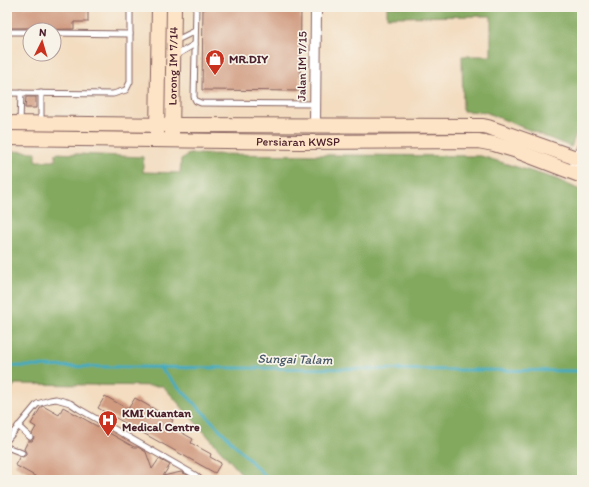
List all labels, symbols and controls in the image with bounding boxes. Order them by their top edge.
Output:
north arrow [22,22,62,62]
text: N [39,26,47,39]
street label: Lorong IM 7/14 [165,27,181,106]
street label: Jalan IM 7/15 [294,31,310,101]
shop icon: MR.DIY [204,48,226,76]
place label: MR.DIY [229,52,268,66]
street label: Persiaran KWSP [256,134,340,149]
water label: Sungai Talam [257,351,333,367]
place label: KMI Kuantan Medical Centre [122,406,200,434]
hospital icon: KMI Kuantan Medical Centre [97,409,119,437]

